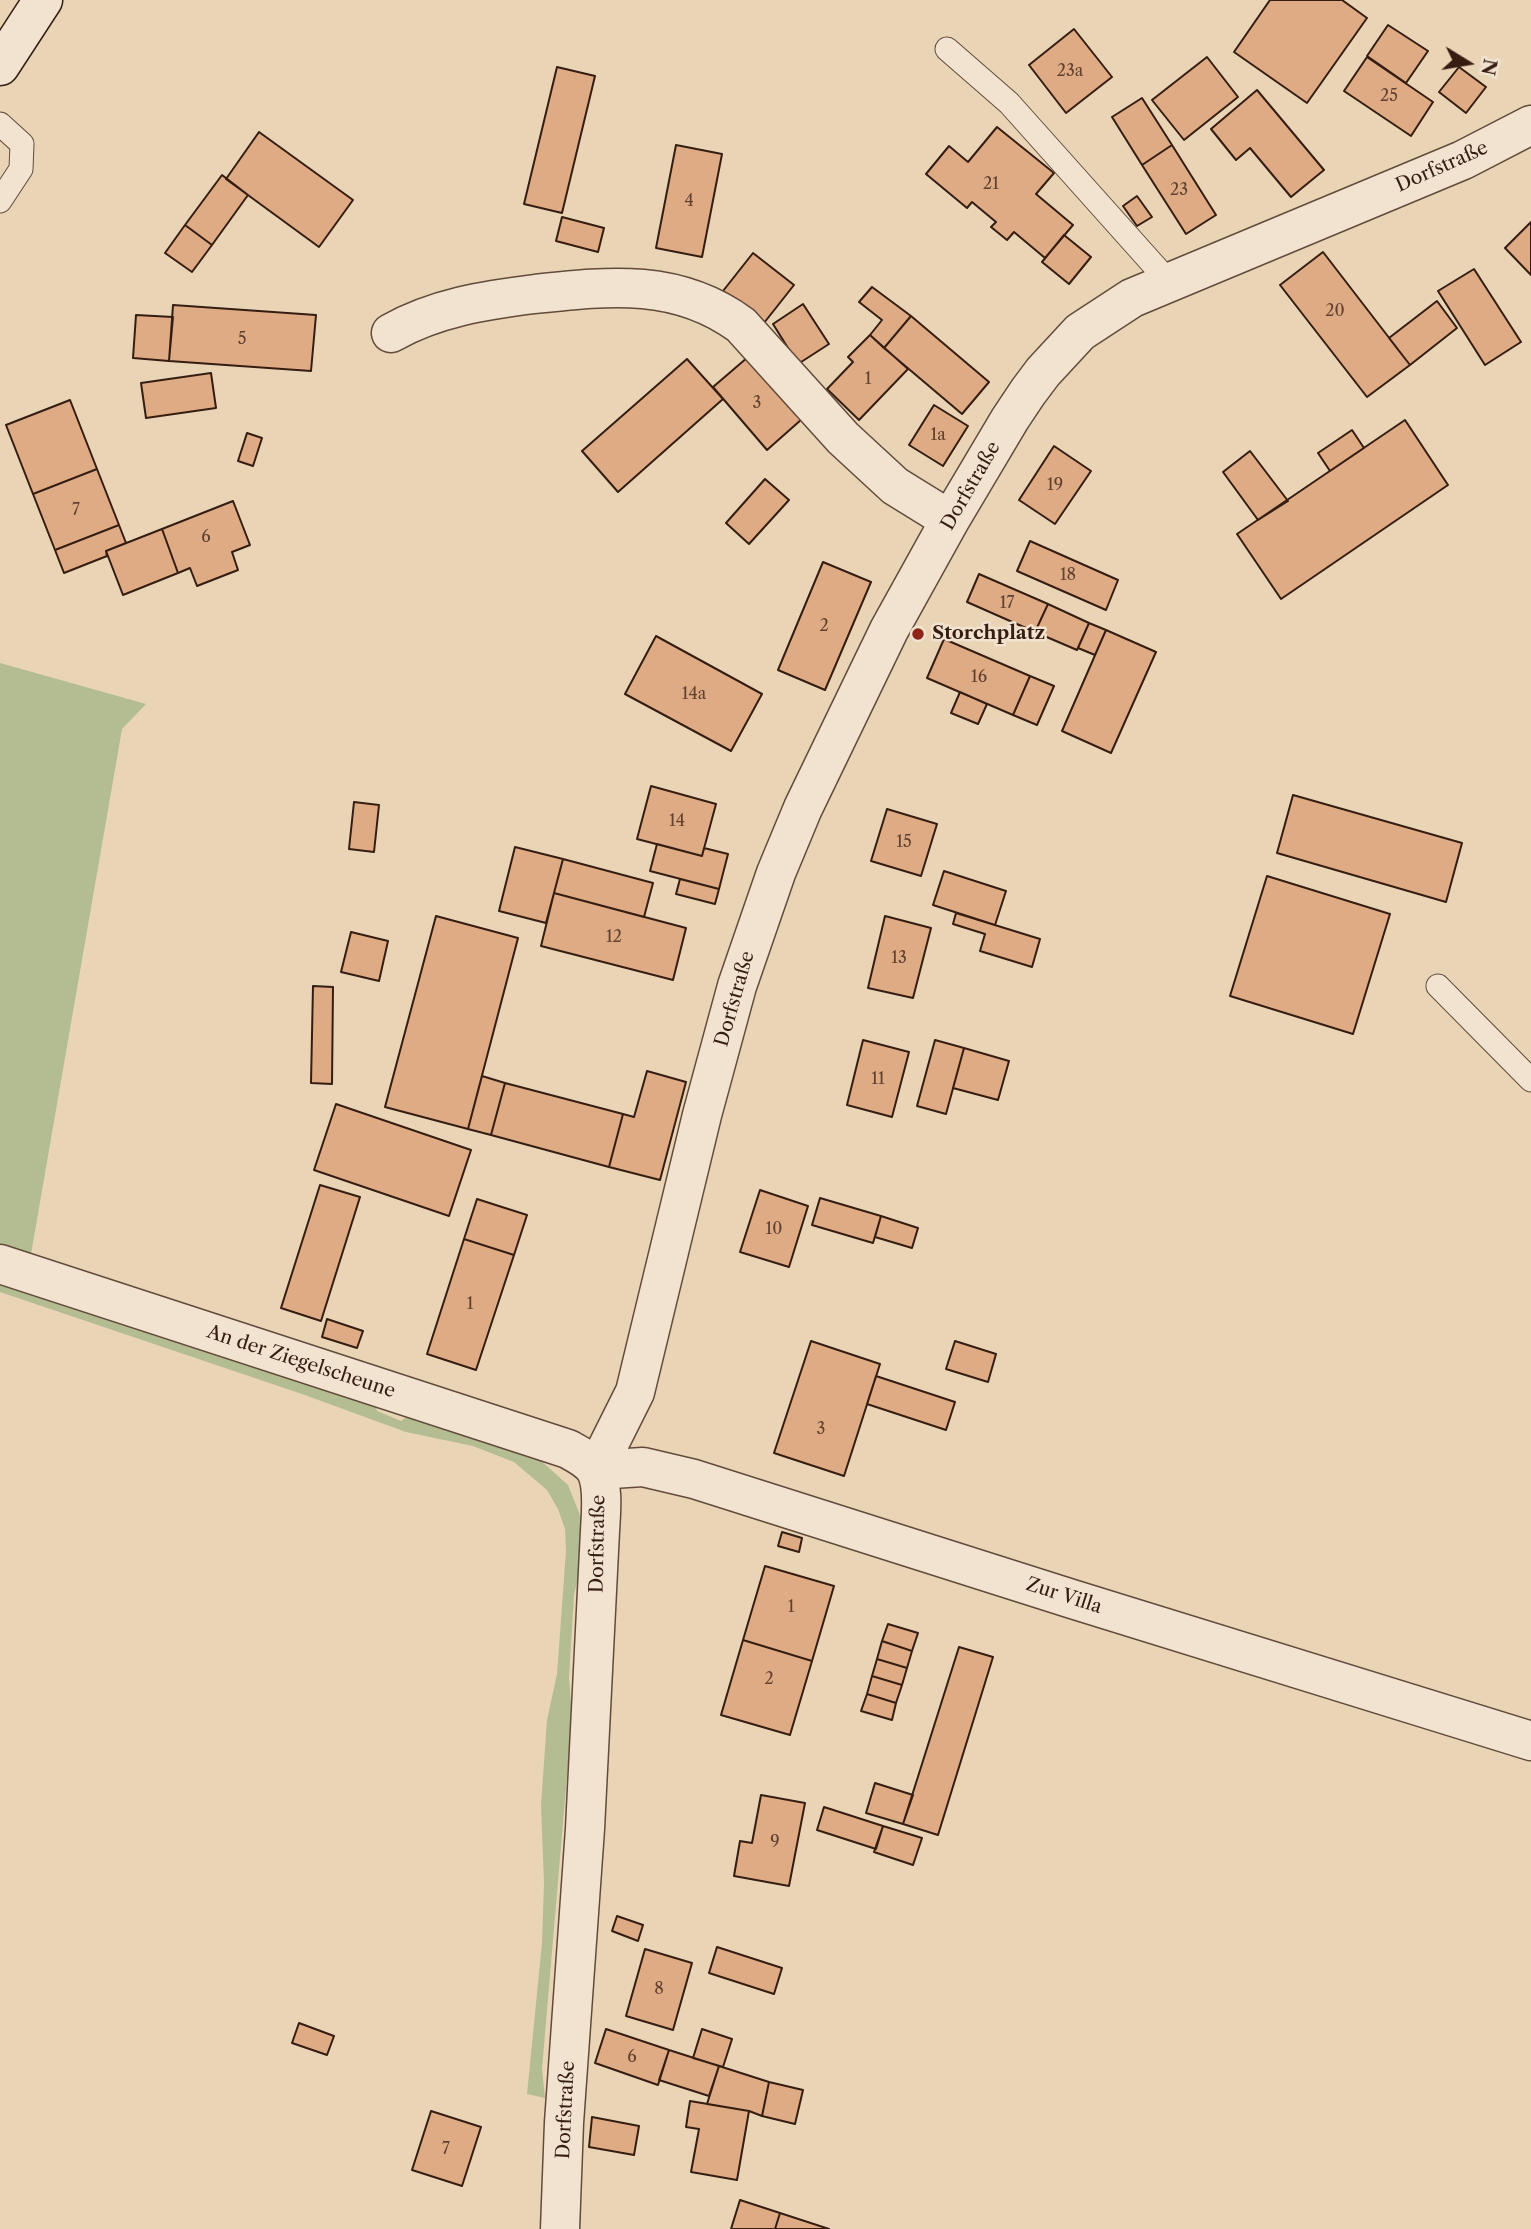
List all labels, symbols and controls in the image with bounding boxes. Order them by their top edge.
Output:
north arrow [1433,28,1503,98]
text: N [1476,57,1502,77]
house number: 23a [1057,61,1083,81]
house number: 25 [1380,86,1398,106]
street label: Dorfstraße [1392,137,1492,197]
house number: 21 [983,174,999,194]
house number: 23 [1170,180,1188,200]
house number: 4 [684,191,694,211]
house number: 20 [1325,301,1345,321]
house number: 5 [238,329,246,349]
house number: 1 [865,369,871,389]
house number: 3 [753,393,761,413]
house number: 1a [930,425,946,445]
street label: Dorfstraße [937,438,1005,534]
house number: 19 [1047,475,1063,495]
house number: 7 [72,500,80,520]
house number: 6 [201,527,211,547]
house number: 18 [1060,565,1076,585]
house number: 17 [1000,593,1014,613]
house number: 2 [819,616,829,636]
place label: Storchplatz [932,623,1045,645]
marker: Storchplatz [910,626,926,642]
house number: 16 [971,667,987,687]
house number: 14a [682,684,706,704]
house number: 14 [669,811,685,831]
house number: 15 [896,832,912,852]
house number: 12 [606,927,622,947]
house number: 13 [891,948,907,968]
street label: Dorfstraße [710,949,760,1049]
house number: 11 [871,1069,885,1089]
house number: 10 [766,1219,782,1239]
house number: 1 [467,1294,473,1314]
street label: An der Ziegelscheune [204,1321,398,1403]
house number: 3 [817,1419,825,1439]
street label: Dorfstraße [586,1495,610,1593]
street label: Zur Villa [1023,1573,1105,1619]
house number: 1 [788,1597,794,1617]
house number: 2 [764,1669,774,1689]
house number: 9 [770,1832,780,1852]
house number: 8 [654,1979,664,1999]
house number: 6 [627,2047,637,2067]
street label: Dorfstraße [552,2060,580,2160]
house number: 7 [442,2139,450,2159]

